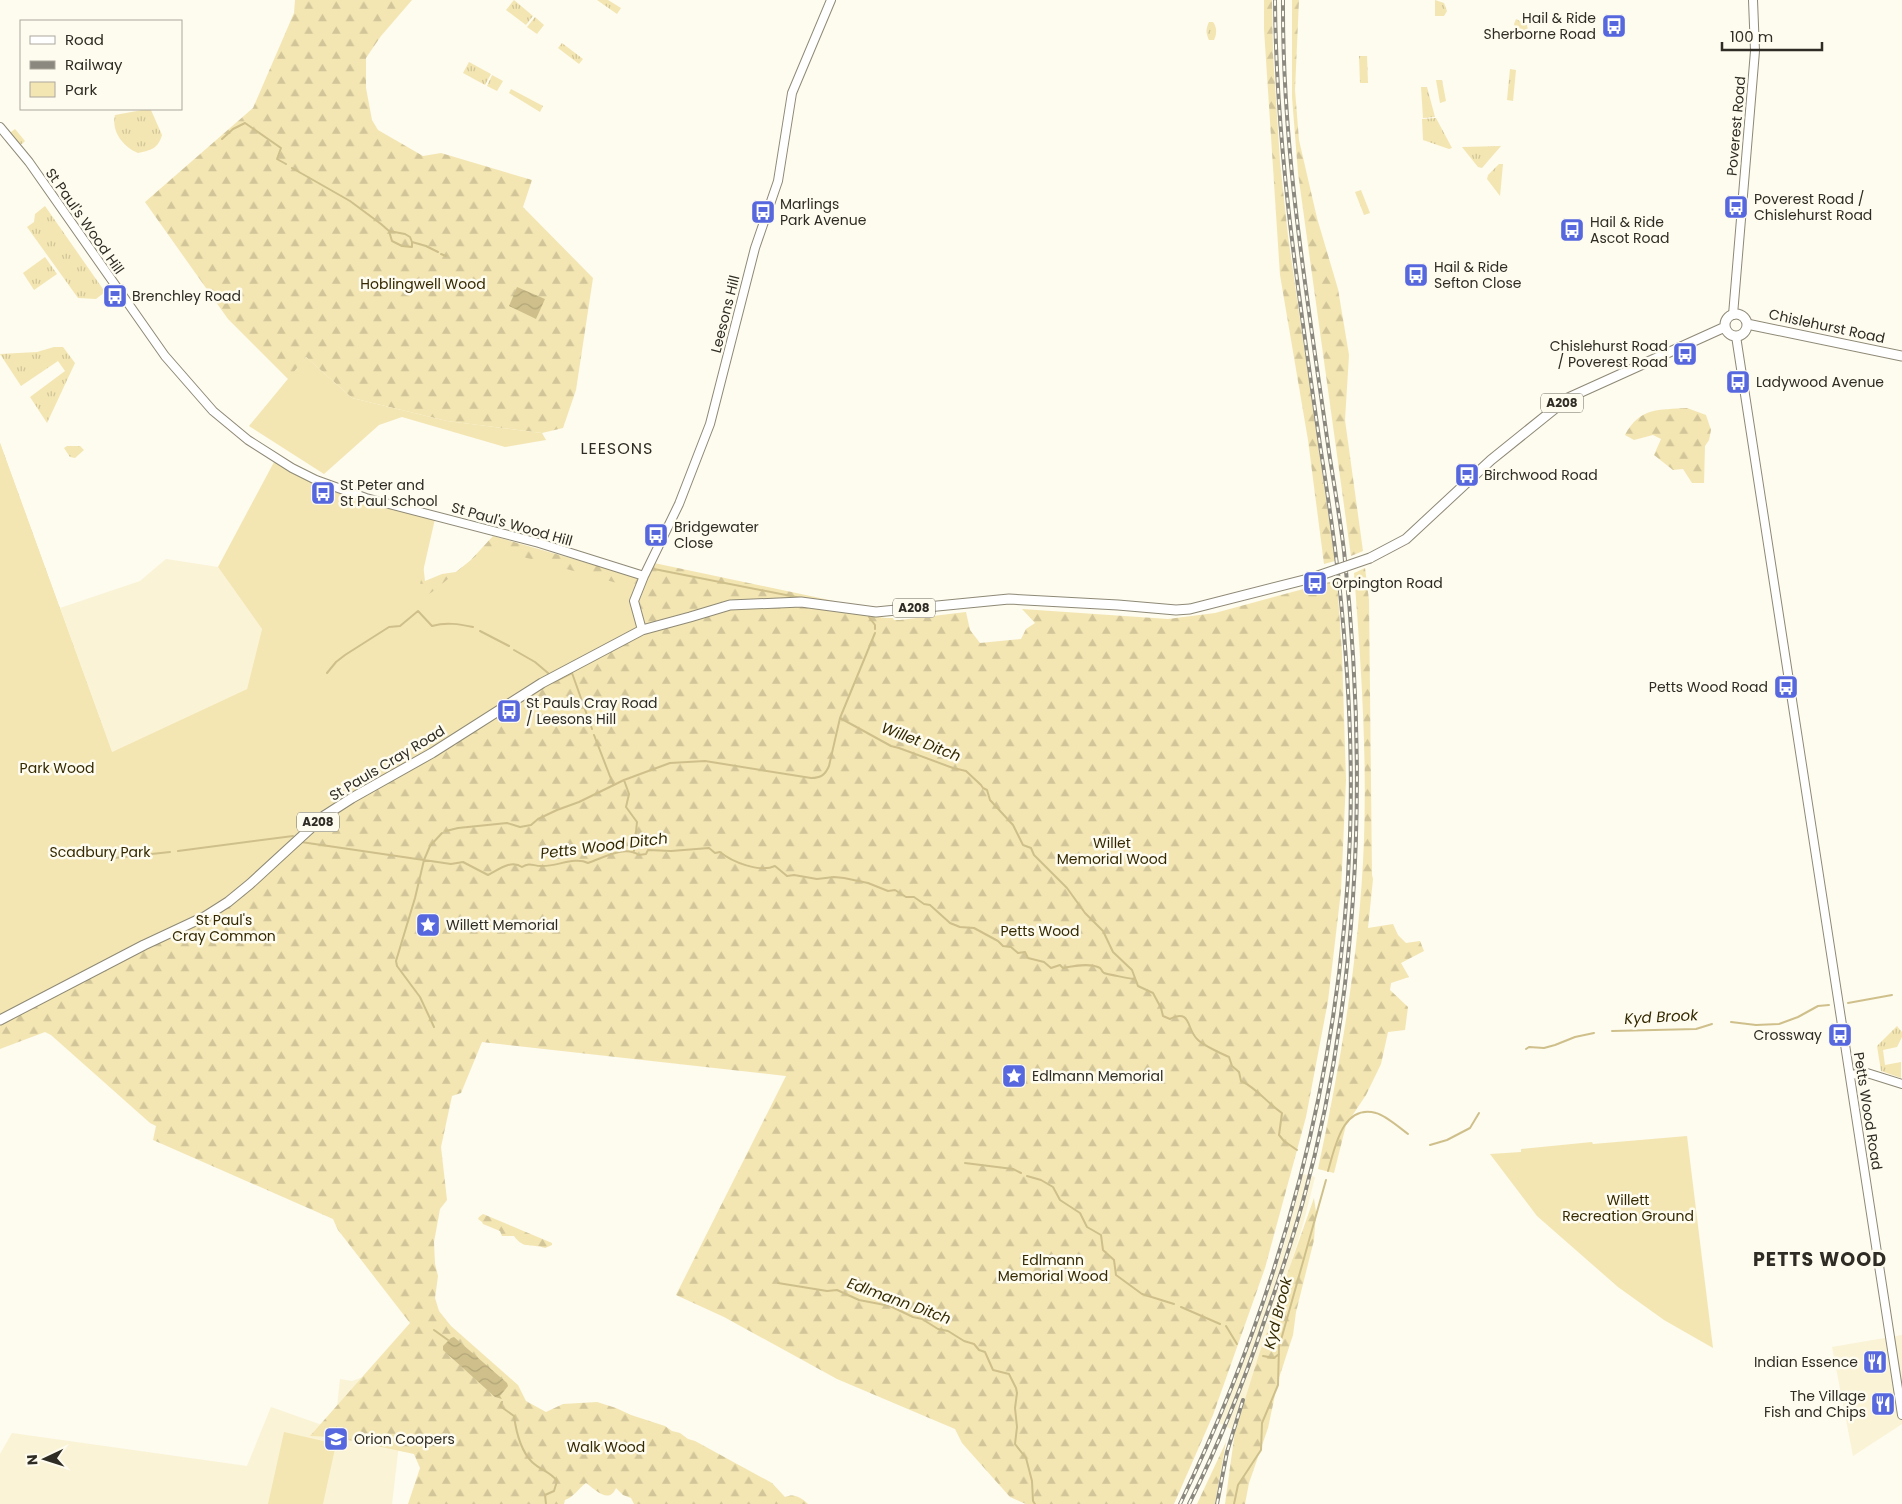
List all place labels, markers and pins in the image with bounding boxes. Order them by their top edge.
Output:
place label: Hail & Ride Sherborne Road [1483,8,1596,44]
bus stop icon: Hail & Ride Sherborne Road [1601,13,1627,39]
place label: Poverest Road / Chislehurst Road [1754,189,1872,225]
place label: Marlings Park Avenue [780,194,867,230]
bus stop icon: Poverest Road / Chislehurst Road [1723,194,1749,220]
bus stop icon: Marlings Park Avenue [750,199,776,225]
place label: Hail & Ride Ascot Road [1590,212,1669,248]
bus stop icon: Hail & Ride Ascot Road [1559,217,1585,243]
place label: Hail & Ride Sefton Close [1434,257,1522,293]
bus stop icon: Hail & Ride Sefton Close [1403,262,1429,288]
bus stop icon: Brenchley Road [102,283,128,309]
place label: Brenchley Road [132,286,241,306]
place label: Chislehurst Road / Poverest Road [1550,336,1668,372]
bus stop icon: Chislehurst Road / Poverest Road [1672,341,1698,367]
bus stop icon: Ladywood Avenue [1725,369,1751,395]
place label: Ladywood Avenue [1756,372,1884,392]
bus stop icon: Birchwood Road [1454,462,1480,488]
place label: Birchwood Road [1484,465,1598,485]
place label: St Peter and St Paul School [340,475,438,511]
bus stop icon: St Peter and St Paul School [310,480,336,506]
place label: Bridgewater Close [674,517,759,553]
bus stop icon: Bridgewater Close [643,522,669,548]
bus stop icon: Orpington Road [1302,570,1328,596]
place label: Orpington Road [1332,573,1443,593]
bus stop icon: Petts Wood Road [1773,674,1799,700]
place label: Petts Wood Road [1649,677,1768,697]
place label: St Pauls Cray Road / Leesons Hill [526,693,658,729]
bus stop icon: St Pauls Cray Road / Leesons Hill [496,698,522,724]
place icon: Willett Memorial [415,912,441,938]
place label: Willett Memorial [446,915,558,935]
bus stop icon: Crossway [1827,1022,1853,1048]
place label: Crossway [1754,1025,1822,1045]
place icon: Edlmann Memorial [1001,1063,1027,1089]
place label: Edlmann Memorial [1032,1066,1163,1086]
restaurant icon: Indian Essence [1862,1349,1888,1375]
place label: Indian Essence [1754,1352,1858,1372]
place label: The Village Fish and Chips [1764,1386,1866,1422]
restaurant icon: The Village Fish and Chips [1870,1391,1896,1417]
school or university icon: Orion Coopers [323,1426,349,1452]
place label: Orion Coopers [354,1429,455,1449]

